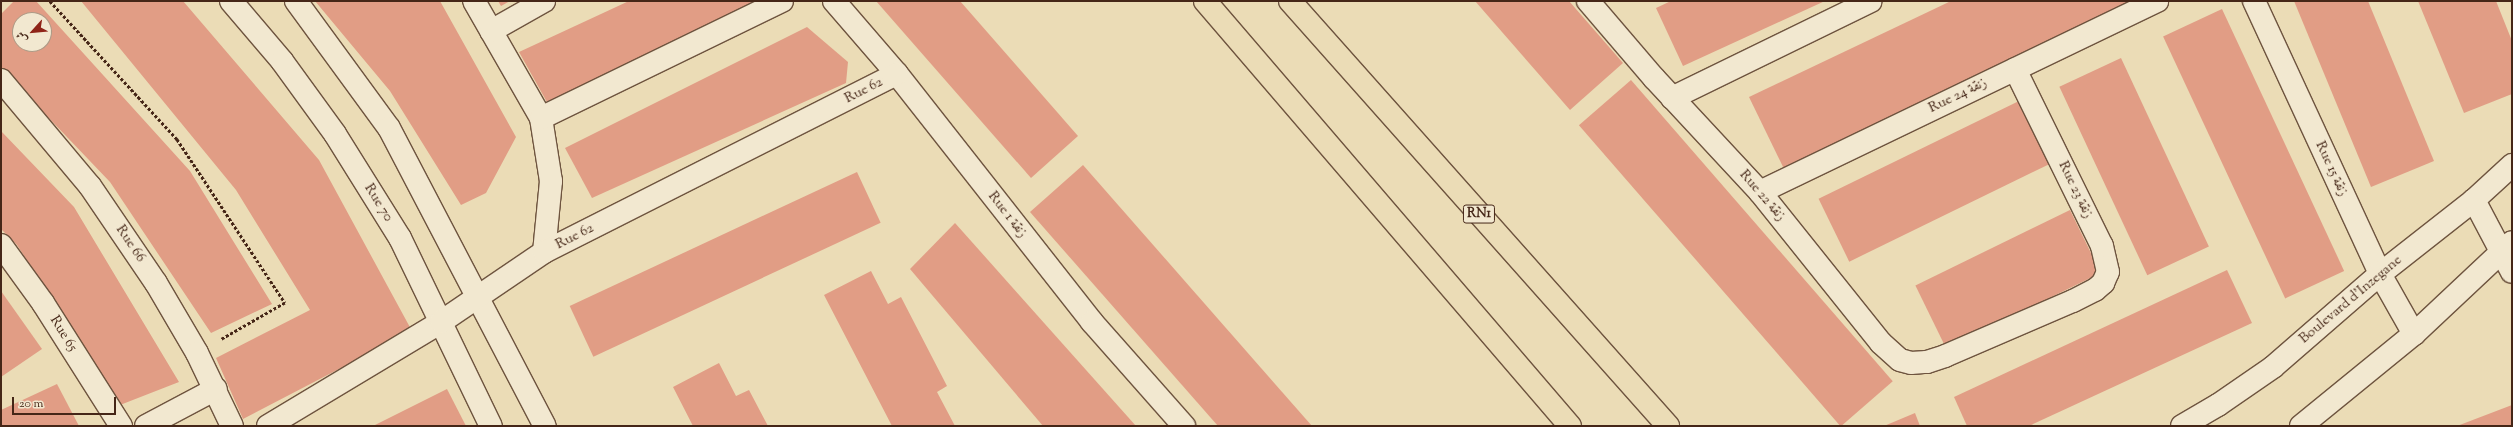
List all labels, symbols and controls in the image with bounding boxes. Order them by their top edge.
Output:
north arrow [12,12,52,52]
text: ش [13,29,32,45]
street label: Rue 62 [842,74,886,108]
street label: Rue 24 زنقة [1926,75,1990,117]
street label: Rue 15 زنقة [2311,139,2351,199]
street label: Rue 23 زنقة [2054,159,2096,221]
street label: Rue 22 زنقة [1735,167,1789,225]
street label: Rue 70 [360,181,396,225]
street label: Rue 1 زنقة [984,189,1030,241]
road number: RN1 [1462,203,1496,225]
street label: Rue 62 [553,220,597,254]
street label: Rue 66 [112,222,148,266]
street label: Boulevard d'Inzegane [2296,252,2406,348]
street label: Rue 65 [46,313,80,355]
scale bar [14,389,118,415]
text: 20 m [19,395,43,413]

